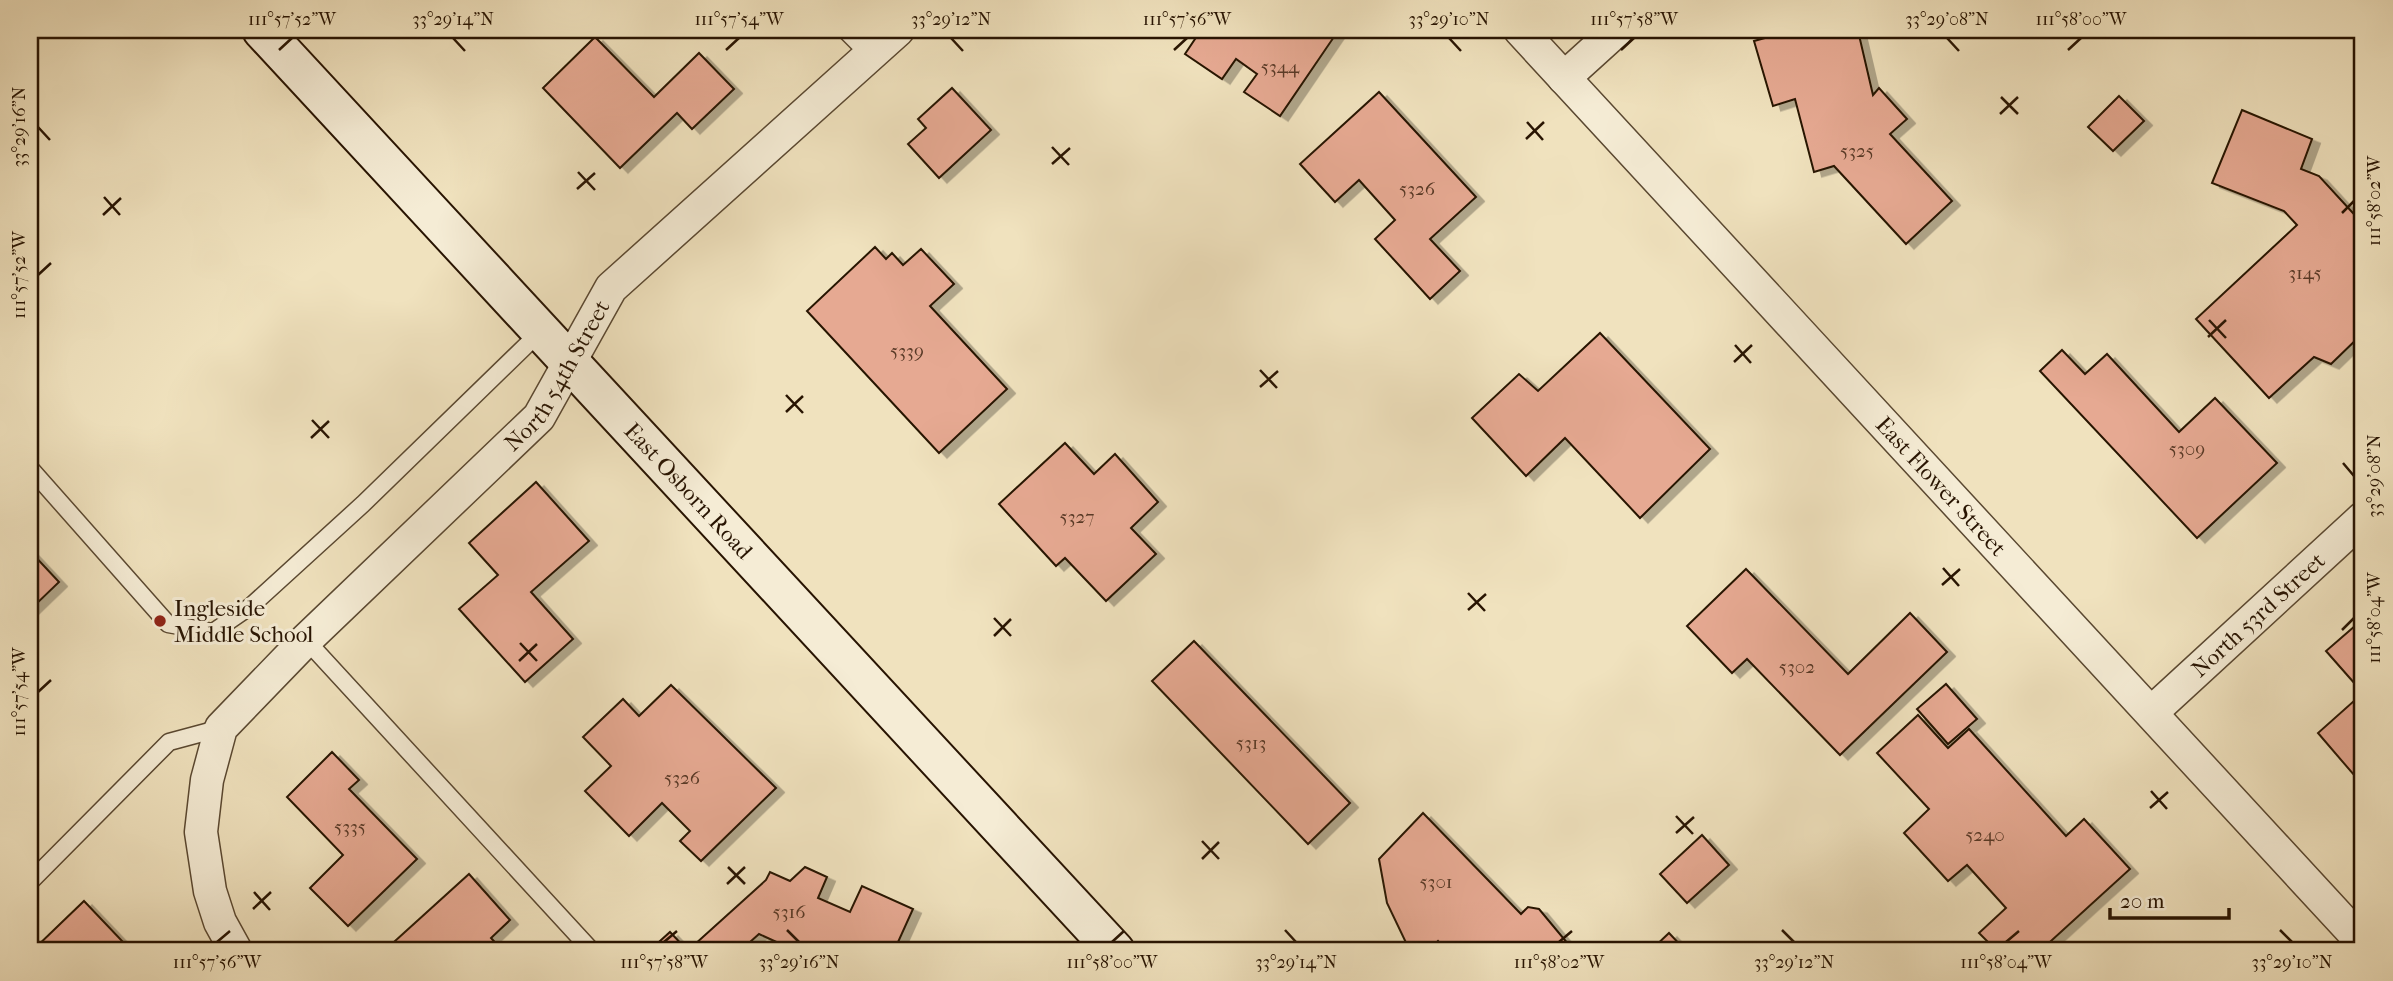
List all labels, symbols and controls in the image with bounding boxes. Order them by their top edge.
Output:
text: 111°57'52"W [248,9,337,30]
text: 33°29'14"N [412,9,494,30]
text: 111°57'54"W [694,9,785,30]
text: 33°29'12"N [911,9,991,30]
text: 111°57'56"W [1143,9,1233,30]
text: 33°29'10"N [1409,9,1490,30]
text: 111°57'58"W [1590,9,1679,30]
text: 33°29'08"N [1905,9,1989,30]
text: 111°58'00"W [2035,9,2128,30]
house number: 5344 [1261,56,1300,78]
text: 33°29'16"N [9,86,30,167]
house number: 5325 [1840,140,1874,162]
text: 111°58'02"W [2364,154,2385,246]
house number: 5326 [1399,178,1436,200]
text: 111°57'52"W [9,230,30,319]
house number: 3145 [2288,262,2322,284]
street label: North 54th Street [499,295,616,457]
house number: 5339 [890,340,924,362]
street label: East Flower Street [1870,411,2012,562]
street label: East Osborn Road [619,417,758,565]
text: 33°29'08"N [2364,434,2385,518]
house number: 5309 [2169,438,2205,460]
house number: 5327 [1060,506,1094,528]
street label: North 53rd Street [2186,547,2331,683]
text: 111°58'04"W [2364,571,2385,664]
place label: Ingleside Middle School [174,595,314,648]
marker: Ingleside Middle School [152,613,168,629]
text: 111°57'54"W [9,646,30,737]
house number: 5302 [1779,656,1815,678]
house number: 5313 [1236,732,1266,754]
house number: 5326 [664,767,701,789]
house number: 5335 [334,816,366,838]
house number: 5240 [1965,824,2005,846]
house number: 5301 [1419,871,1453,893]
scale bar [2110,876,2228,920]
text: 20 m [2120,889,2165,913]
house number: 5316 [773,901,806,923]
text: 111°57'56"W [173,952,263,973]
text: 111°57'58"W [620,952,709,973]
text: 33°29'16"N [759,952,840,973]
text: 111°58'00"W [1066,952,1159,973]
text: 33°29'14"N [1255,952,1337,973]
text: 111°58'02"W [1514,952,1606,973]
text: 33°29'12"N [1754,952,1834,973]
text: 111°58'04"W [1960,952,2053,973]
text: 33°29'10"N [2252,952,2333,973]

